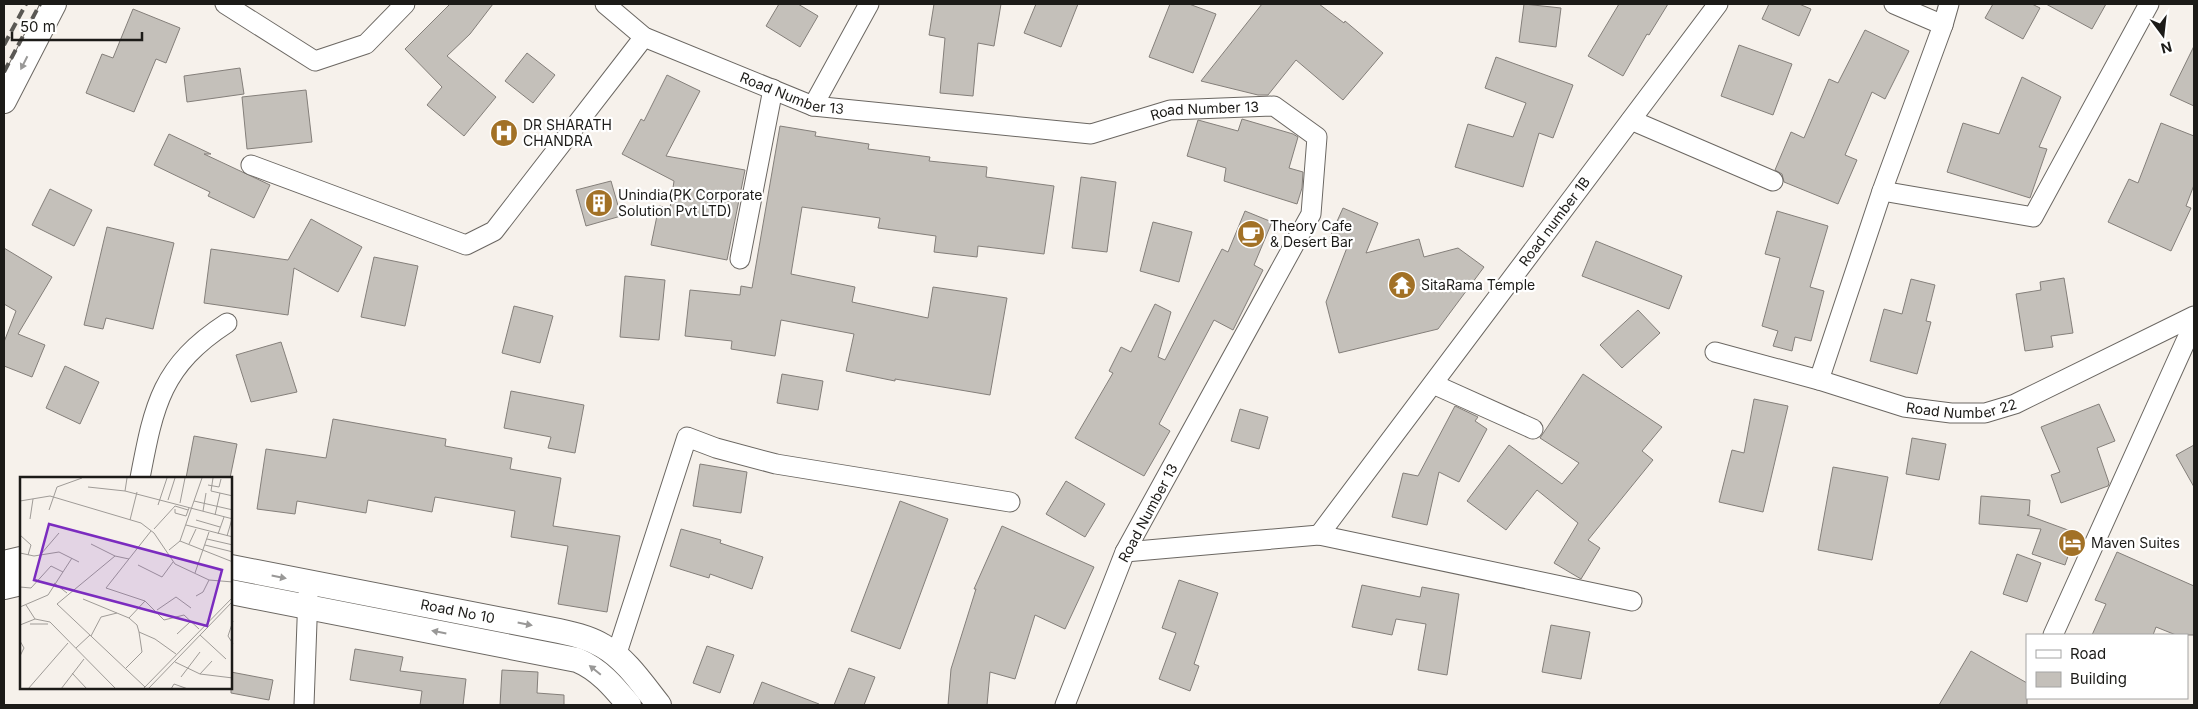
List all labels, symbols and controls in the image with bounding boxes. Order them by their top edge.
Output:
scale bar [12,10,142,42]
north arrow [2138,10,2188,60]
text: 50 m [20,17,56,36]
text: N [2159,38,2174,58]
one-way arrow [20,55,28,70]
street label: Road Number 13 [738,68,845,117]
street label: Road Number 13 [1148,98,1259,124]
place label: DR SHARATH CHANDRA [523,116,612,149]
hospital icon: DR SHARATH CHANDRA [489,118,519,148]
street label: Road number 1B [1515,173,1593,269]
place label: Unindia(PK Corporate Solution Pvt LTD) [618,186,762,219]
building icon: Unindia(PK Corporate Solution Pvt LTD) [584,188,614,218]
place label: Theory Cafe & Desert Bar [1270,217,1353,250]
cafe icon: Theory Cafe & Desert Bar [1236,219,1266,249]
temple icon: SitaRama Temple [1387,270,1417,300]
place label: SitaRama Temple [1421,276,1535,293]
street label: Road Number 22 [1905,395,2019,421]
street label: Road Number 13 [1114,461,1181,565]
inset map [20,477,232,689]
hotel icon: Maven Suites [2057,528,2087,558]
place label: Maven Suites [2091,534,2180,551]
one-way arrow [272,573,288,581]
street label: Road No 10 [419,595,496,626]
one-way arrow [517,620,532,628]
one-way arrow [430,627,446,635]
legend [2026,634,2188,699]
text: Road [2070,644,2106,663]
one-way arrow [589,665,602,676]
text: Building [2070,669,2127,688]

